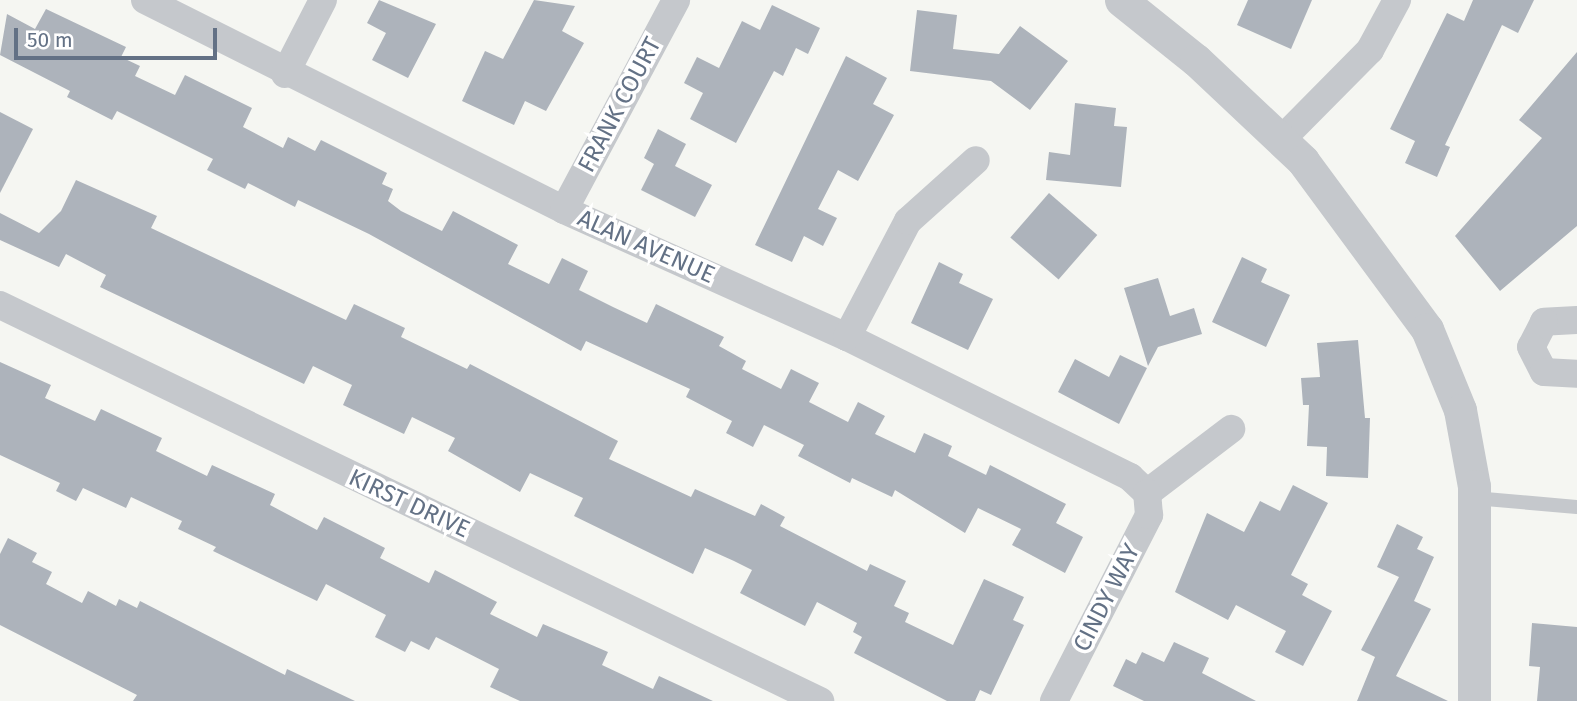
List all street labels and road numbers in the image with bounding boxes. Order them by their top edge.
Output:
street label: FRANK COURT [572,33,668,177]
street label: ALAN AVENUE [573,204,719,290]
street label: KIRST DRIVE [344,463,474,545]
street label: CINDY WAY [1068,539,1146,657]

